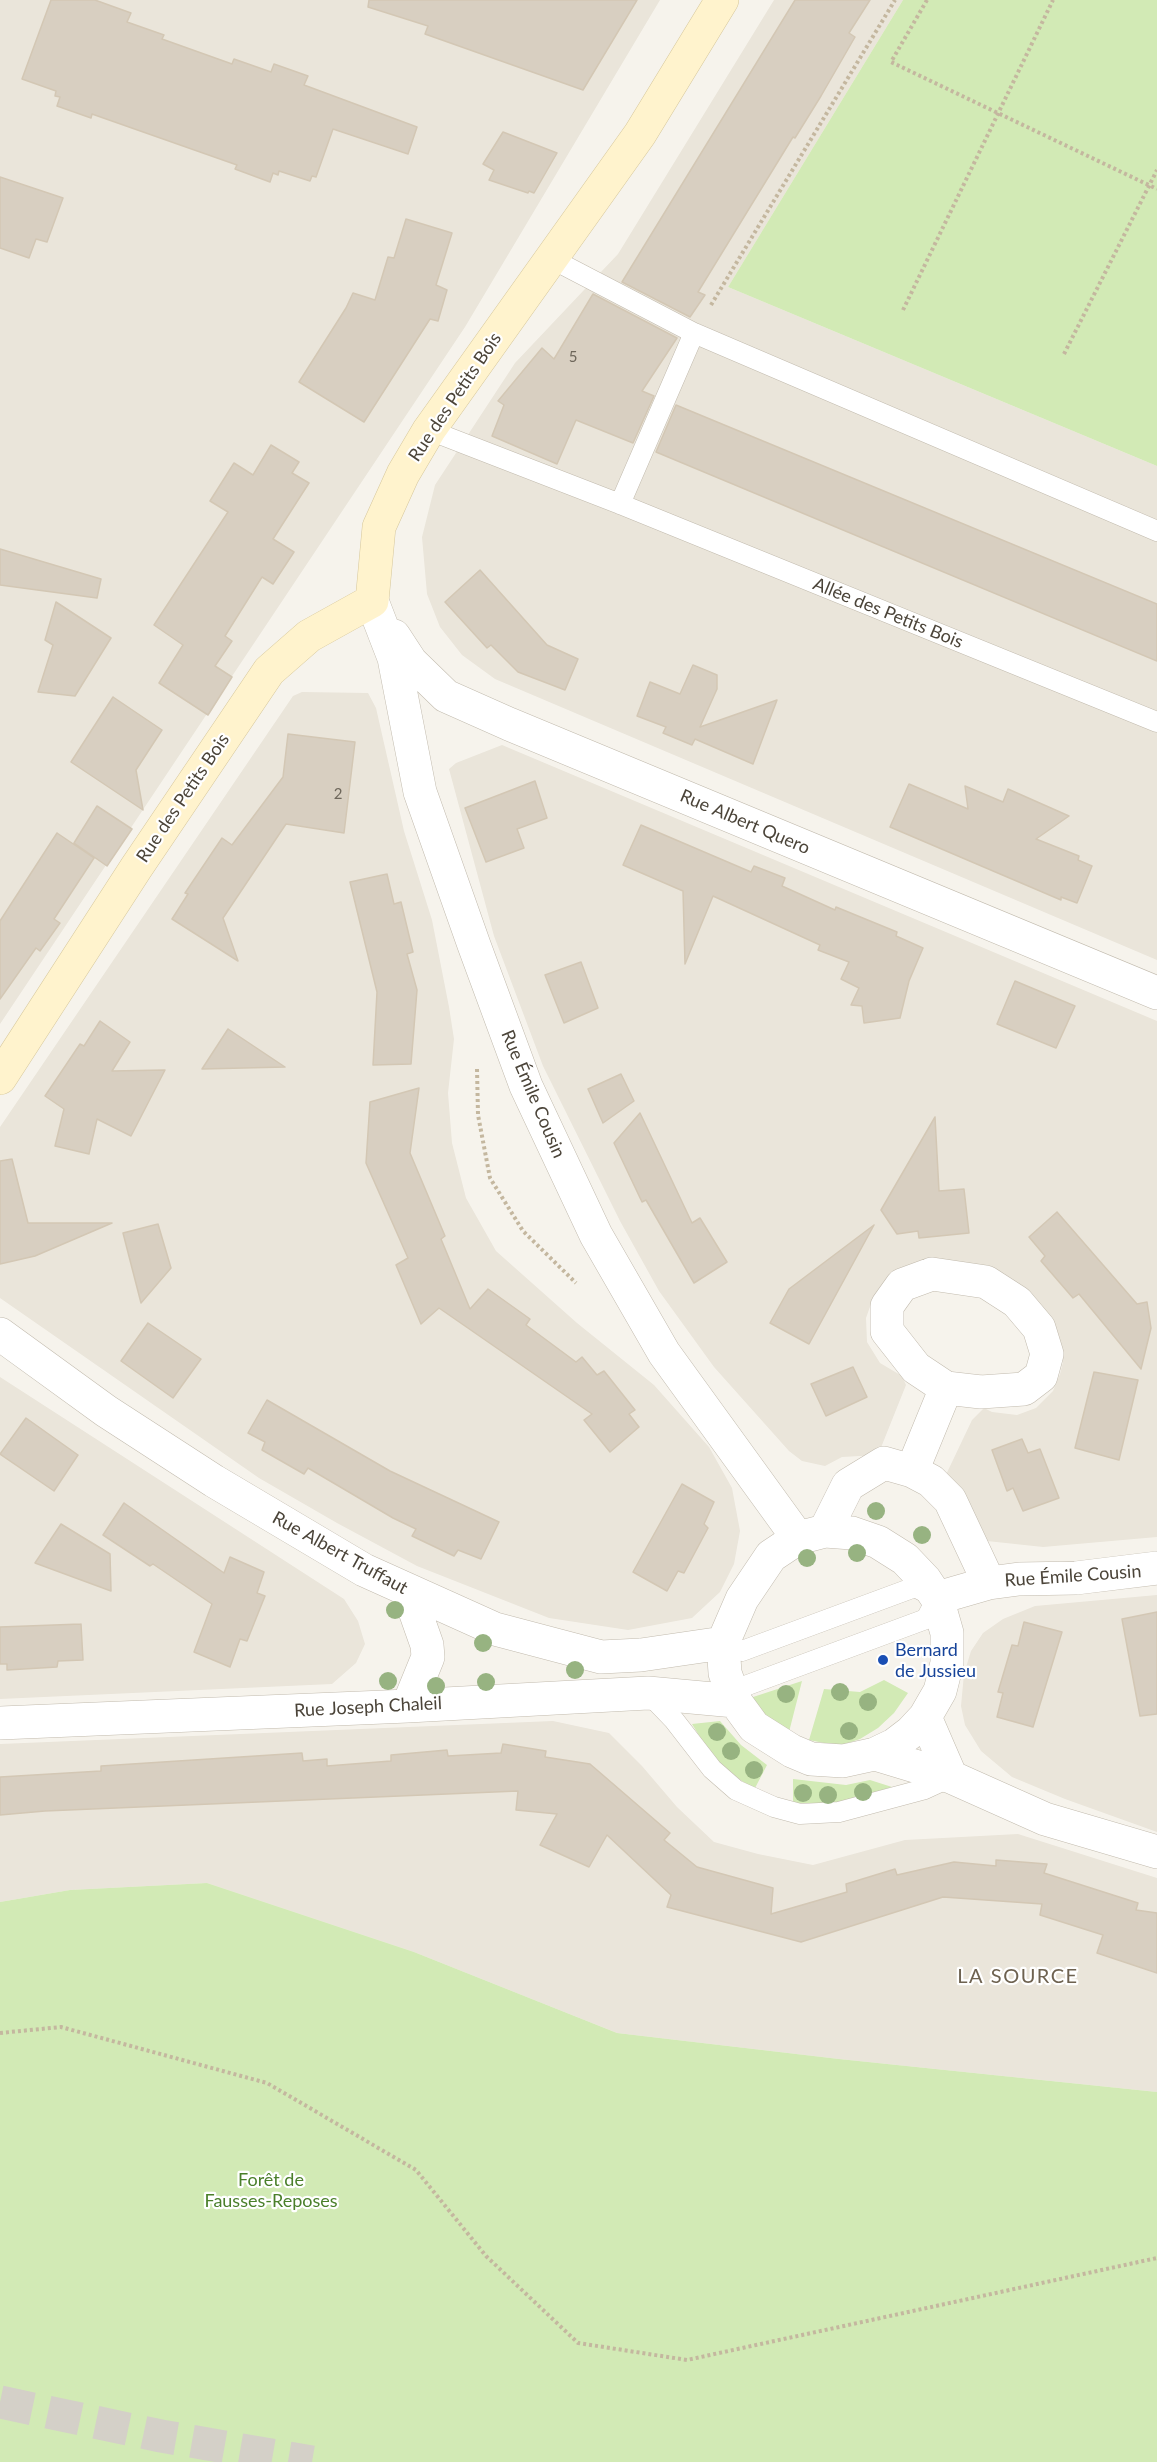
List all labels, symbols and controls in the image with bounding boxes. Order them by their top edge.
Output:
street label: Rue des Petits Bois [404,329,506,465]
house number: 5 [569,348,577,366]
street label: Allée des Petits Bois [810,573,966,653]
street label: Rue des Petits Bois [132,730,234,866]
house number: 2 [334,785,342,803]
street label: Rue Albert Quero [677,785,813,859]
street label: Rue Émile Cousin [496,1027,570,1161]
street label: Rue Albert Truffaut [269,1507,411,1599]
street label: Rue Émile Cousin [1004,1560,1142,1592]
place label: Bernard de Jussieu [895,1639,976,1682]
marker: Bernard de Jussieu [876,1653,890,1667]
street label: Rue Joseph Chaleil [294,1692,442,1722]
district label: LA SOURCE [957,1965,1079,1989]
park label: Forêt de Fausses-Reposes [204,2169,338,2212]

